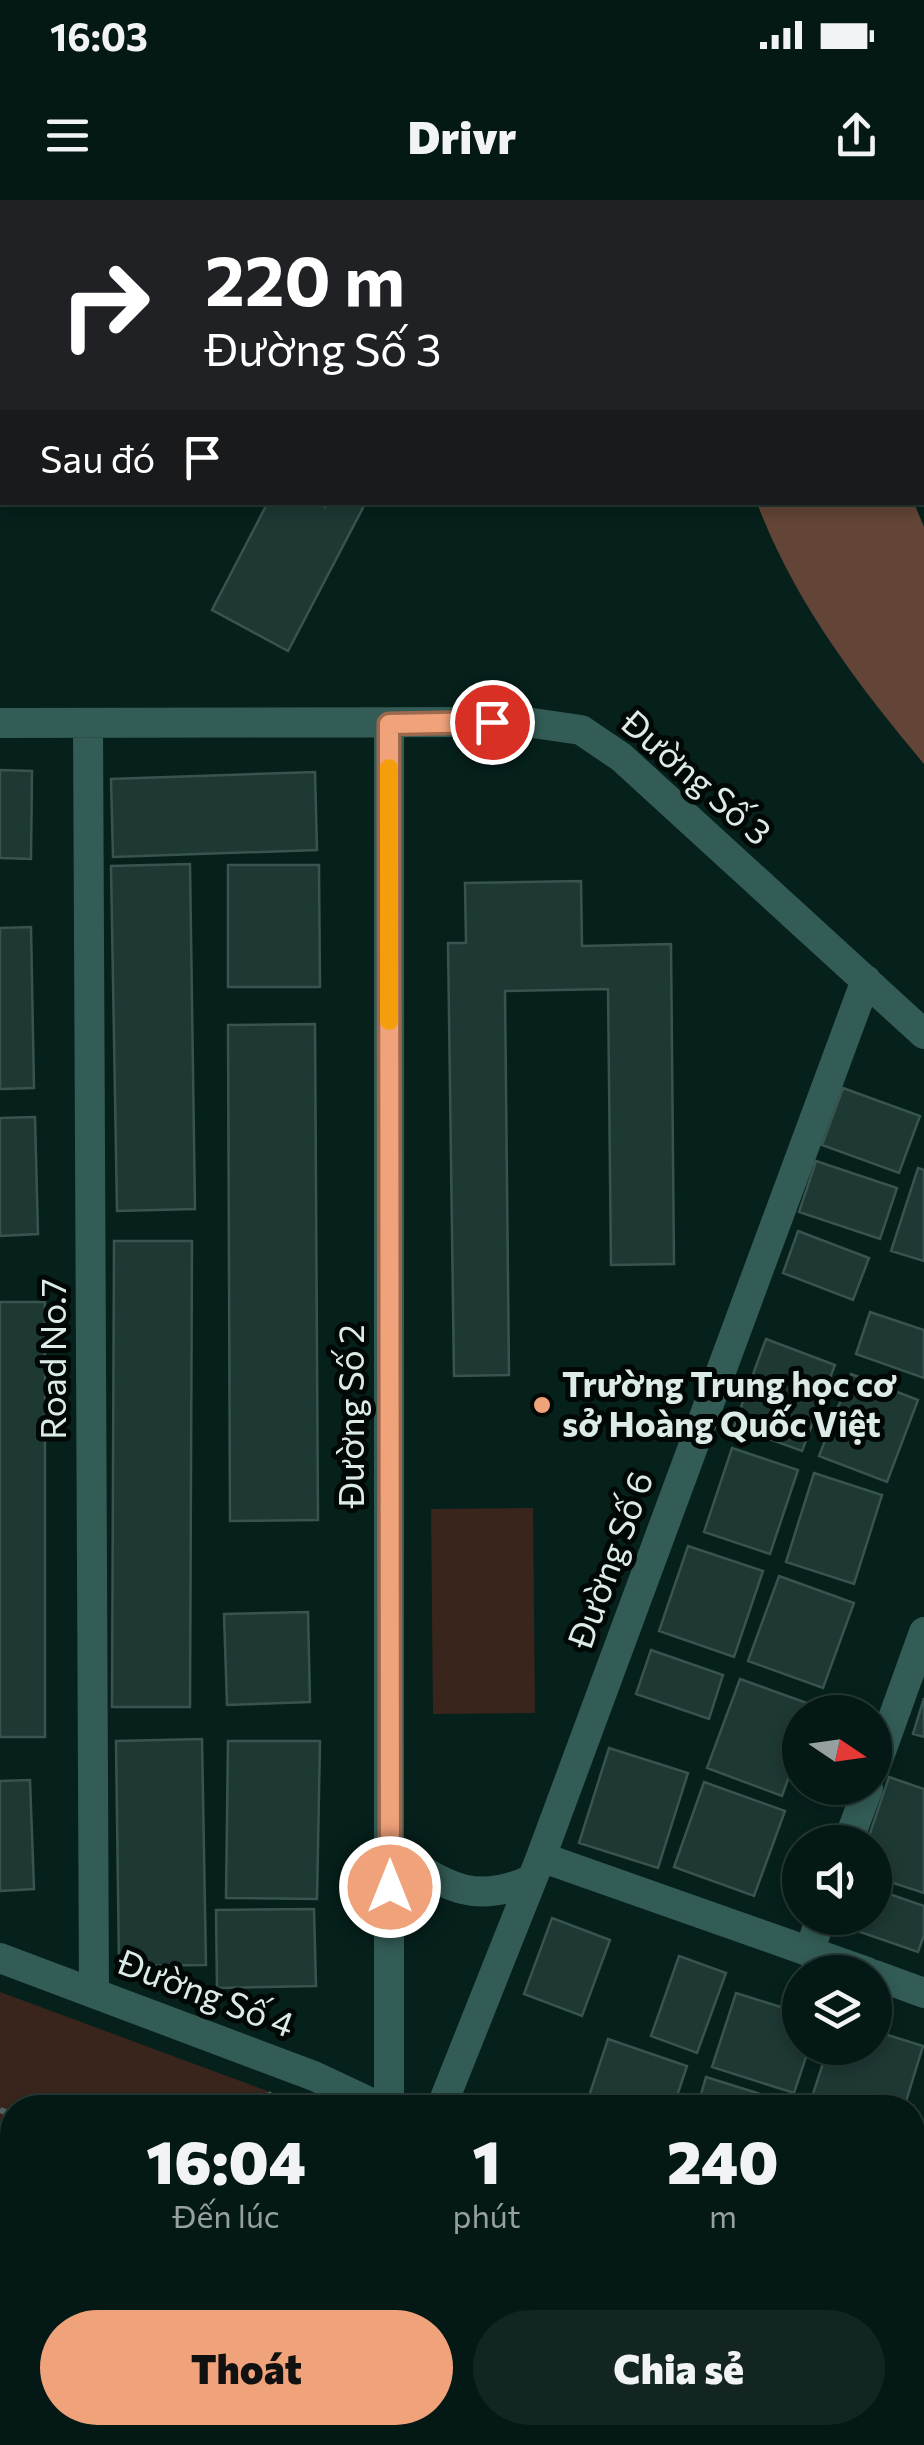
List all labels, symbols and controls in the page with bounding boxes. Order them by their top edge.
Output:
text: 16:03 [50,12,148,59]
icon: menu [40,108,95,163]
text: Drivr [408,108,517,163]
icon: share [829,108,884,163]
text: 220 m [205,235,405,320]
icon: right [40,240,170,370]
text: Đường Số 3 [205,320,441,375]
icon: arrive [175,430,230,485]
text: Sau đó [40,434,155,481]
pin [450,680,535,765]
icon: arrive [465,695,520,750]
street label: Đường Số 3 [613,699,781,853]
street label: Road No.7 [30,1278,73,1440]
street label: Đường Số 2 [328,1324,371,1509]
place label: Trường Trung học cơ sở Hoàng Quốc Việt [562,1361,897,1445]
marker: Trường Trung học cơ sở Hoàng Quốc Việt [531,1394,553,1416]
street label: Đường Số 6 [556,1465,661,1654]
north arrow [782,1695,892,1805]
map controls [782,1695,892,2065]
button: sound [782,1825,892,1935]
position arrow [338,1835,442,1939]
street label: Đường Số 4 [112,1938,301,2045]
button: layers [782,1955,892,2065]
text: 16:04 [146,2123,306,2196]
text: 1 [473,2123,501,2196]
text: 240 [667,2123,779,2196]
text: Đến lúc [173,2195,280,2235]
text: phút [452,2195,521,2235]
text: m [709,2195,737,2235]
button: Thoát [40,2310,453,2425]
button: Chia sẻ [473,2310,885,2425]

